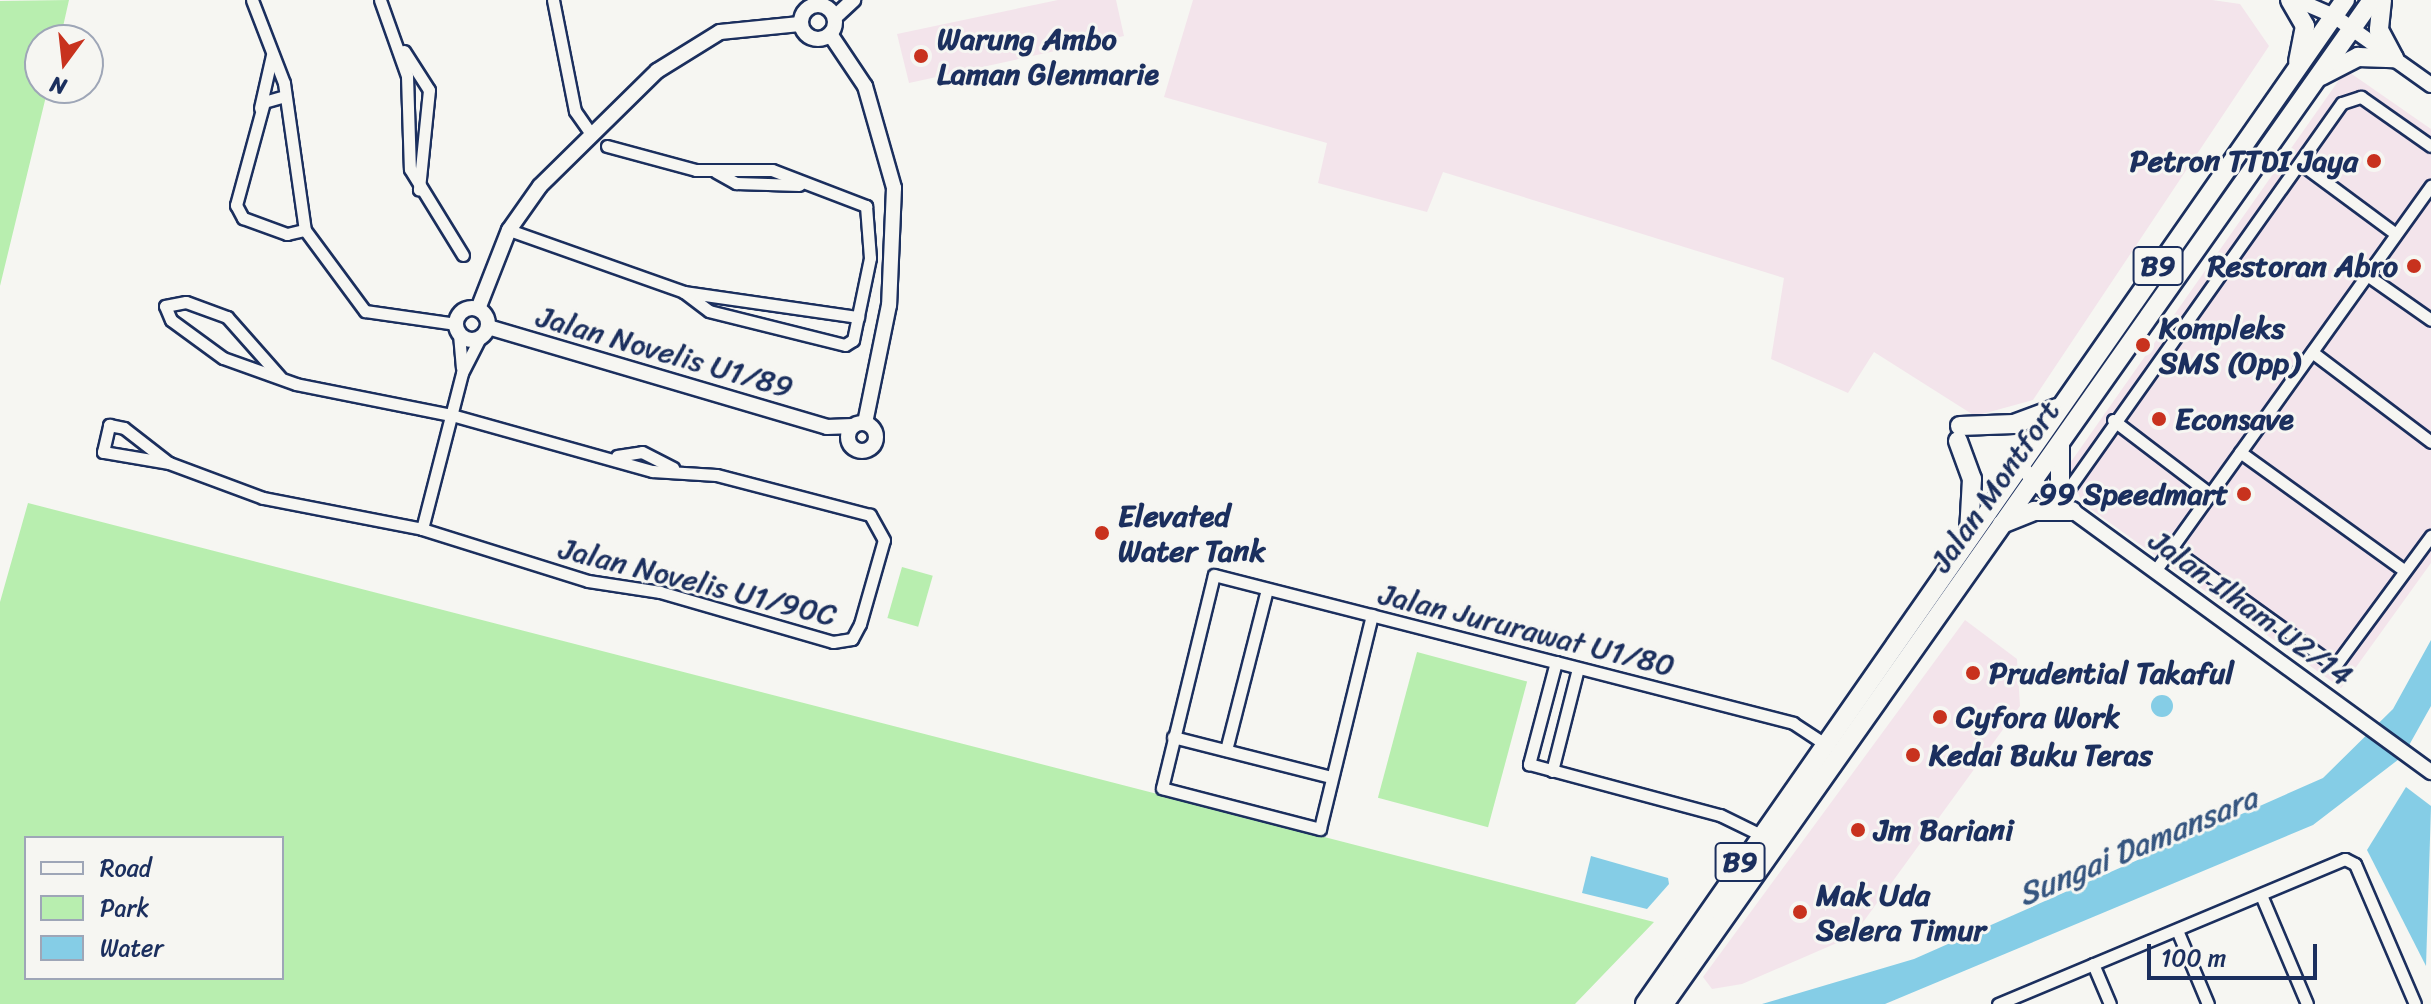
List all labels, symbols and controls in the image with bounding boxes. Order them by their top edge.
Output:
place label: Warung Ambo Laman Glenmarie [937,21,1161,92]
north arrow [24,24,104,104]
marker: Warung Ambo Laman Glenmarie [912,47,930,65]
text: N [46,65,71,107]
place label: Petron TTDI Jaya [2130,143,2358,179]
marker: Petron TTDI Jaya [2365,152,2383,170]
road number: B9 [2132,242,2184,290]
place label: Restoran Abro [2207,248,2398,284]
marker: Restoran Abro [2405,257,2423,275]
street label: Jalan Novelis U1/89 [534,298,796,406]
place label: Kompleks SMS (Opp) [2159,310,2300,380]
marker: Kompleks SMS (Opp) [2134,336,2152,354]
street label: Jalan Montfort [1923,394,2067,578]
place label: Econsave [2175,401,2294,437]
marker: Econsave [2150,410,2168,428]
place label: 99 Speedmart [2039,476,2228,512]
marker: 99 Speedmart [2235,485,2253,503]
place label: Elevated Water Tank [1118,498,1266,568]
street label: Jalan Ilham U2/14 [2142,522,2360,694]
marker: Elevated Water Tank [1093,524,1111,542]
street label: Jalan Novelis U1/90C [556,530,840,634]
street label: Jalan Jururawat U1/80 [1375,576,1679,684]
place label: Prudential Takaful [1989,655,2234,691]
marker: Prudential Takaful [1964,664,1982,682]
place label: Cyfora Work [1956,699,2120,735]
marker: Cyfora Work [1931,708,1949,726]
place label: Kedai Buku Teras [1929,737,2155,773]
marker: Kedai Buku Teras [1904,746,1922,764]
water label: Sungai Damansara [2013,779,2263,915]
place label: Jm Bariani [1874,812,2013,848]
marker: Jm Bariani [1849,821,1867,839]
legend [24,836,284,980]
road number: B9 [1714,838,1766,886]
text: Road [100,847,151,889]
place label: Mak Uda Selera Timur [1816,877,1986,948]
text: Park [100,887,149,929]
marker: Mak Uda Selera Timur [1791,903,1809,921]
text: Water [100,927,163,969]
scale bar [2151,928,2321,978]
text: 100 m [2161,937,2226,979]

